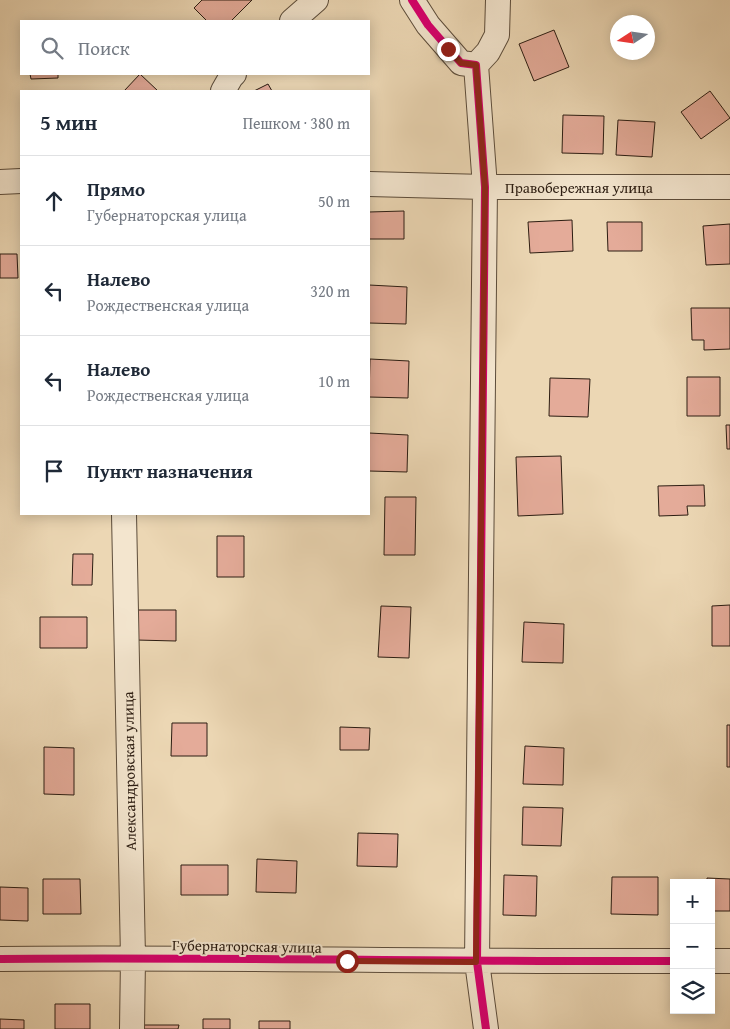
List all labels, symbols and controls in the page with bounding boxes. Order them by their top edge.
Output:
north arrow [610,15,655,60]
search box [20,20,370,75]
icon: search [38,34,66,62]
text: Поиск [78,34,130,62]
route end [437,38,460,61]
text: 5 мин [40,107,97,138]
text: Пешком · 380 m [243,111,350,135]
text: Прямо [87,175,145,203]
street label: Правобережная улица [505,177,654,198]
icon: ahead [40,187,68,215]
text: 50 m [318,189,350,213]
text: Губернаторская улица [87,203,247,227]
text: Налево [87,265,150,293]
icon: left [40,277,68,305]
text: 320 m [310,279,350,303]
text: Рождественская улица [87,293,249,317]
text: Налево [87,355,150,383]
icon: left [40,367,68,395]
text: 10 m [318,369,350,393]
text: Рождественская улица [87,383,249,407]
icon: arrive [40,457,68,485]
text: Пункт назначения [87,457,253,485]
street label: Александровская улица [117,690,141,851]
map controls [670,879,715,1014]
button: + [670,879,715,924]
button: − [670,924,715,969]
street label: Губернаторская улица [172,934,323,958]
route start [336,950,359,973]
button: layers [670,969,715,1014]

